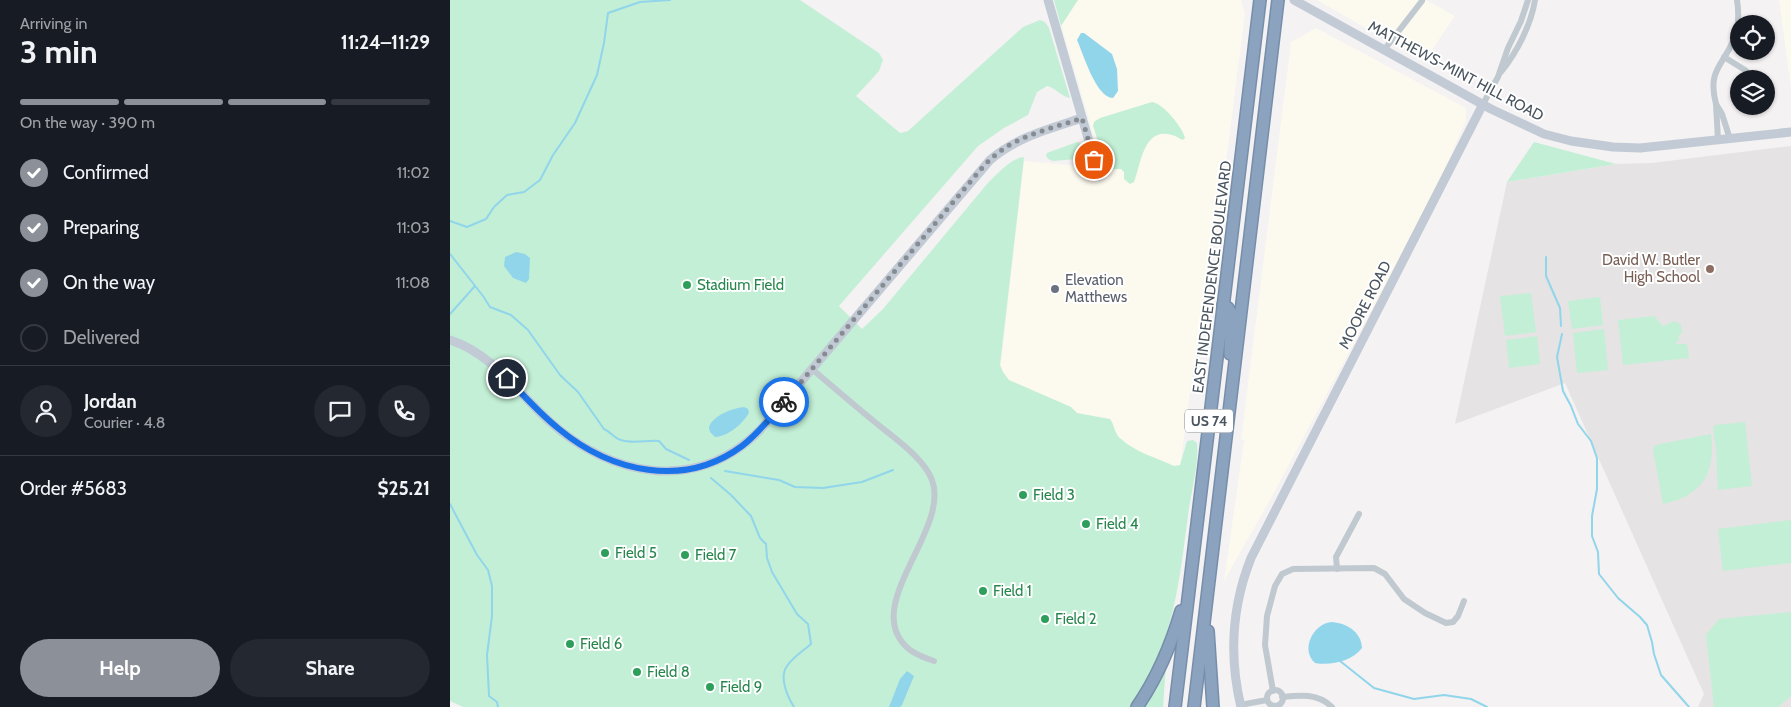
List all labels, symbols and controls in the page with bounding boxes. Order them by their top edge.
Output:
text: Arriving in [20,14,87,33]
map controls [1730,15,1775,115]
button: locate [1730,15,1775,60]
street label: MATTHEWS-MINT HILL ROAD [1365,17,1547,125]
text: 11:24–11:29 [341,31,430,54]
text: 3 min [20,32,98,71]
button: layers [1730,70,1775,115]
text: On the way · 390 m [20,113,155,132]
pin [1073,139,1115,181]
icon: bag [1080,146,1108,174]
icon: check [20,159,48,187]
street label: EAST INDEPENDENCE BOULEVARD [1189,160,1235,394]
text: Confirmed [63,161,149,184]
text: 11:02 [397,163,430,182]
icon: check [20,214,48,242]
text: Preparing [63,216,139,239]
text: 11:03 [396,218,430,237]
place label: David W. Butler High School [1602,251,1700,286]
street label: MOORE ROAD [1335,258,1395,352]
marker: David W. Butler High School [1704,263,1716,275]
icon: check [20,269,48,297]
text: On the way [63,271,155,294]
place label: Elevation Matthews [1065,271,1127,306]
text: 11:08 [395,273,430,292]
place label: Stadium Field [697,276,784,294]
marker: Stadium Field [681,279,693,291]
marker: Elevation Matthews [1049,283,1061,295]
text: Delivered [63,326,140,349]
pin [486,357,528,399]
icon: home [493,364,521,392]
courier [759,377,809,427]
button: person [20,385,72,437]
button: chat [314,385,366,437]
button: phone [378,385,430,437]
icon: bike [770,388,798,416]
text: Jordan [84,390,137,413]
road number: US 74 [1185,410,1233,432]
text: Courier · 4.8 [84,413,166,432]
text: Order #5683 [20,477,127,500]
text: $25.21 [377,477,430,500]
place label: Field 3 [1033,486,1075,504]
marker: Field 3 [1017,489,1029,501]
place label: Field 4 [1096,515,1139,533]
marker: Field 4 [1080,518,1092,530]
place label: Field 5 [615,544,657,562]
place label: Field 7 [695,546,737,564]
marker: Field 5 [599,547,611,559]
marker: Field 7 [679,549,691,561]
place label: Field 1 [993,582,1032,600]
marker: Field 1 [977,585,989,597]
place label: Field 2 [1055,610,1097,628]
marker: Field 2 [1039,613,1051,625]
place label: Field 6 [580,635,622,653]
marker: Field 6 [564,638,576,650]
button: Help [20,639,220,697]
button: Share [230,639,430,697]
place label: Field 8 [647,663,690,681]
marker: Field 8 [631,666,643,678]
place label: Field 9 [720,678,762,696]
marker: Field 9 [704,681,716,693]

